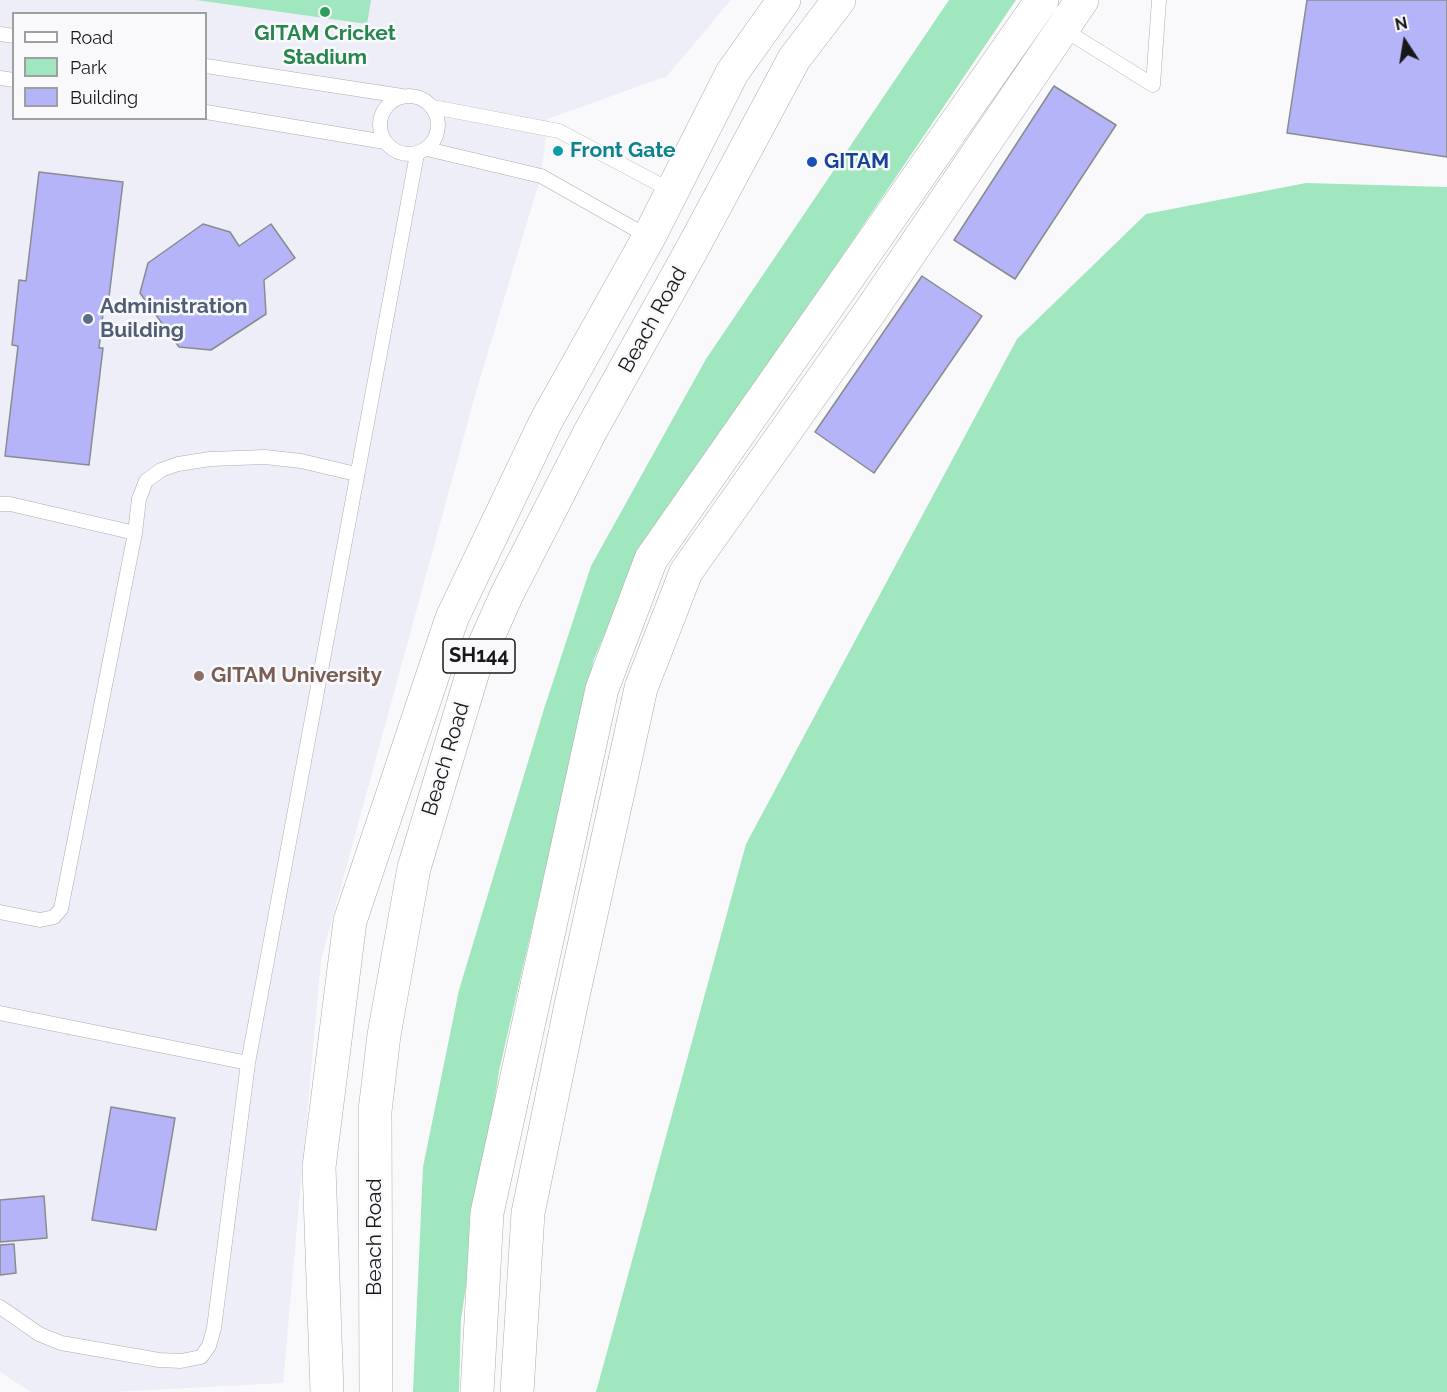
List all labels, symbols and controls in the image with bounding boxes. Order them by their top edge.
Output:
marker: GITAM Cricket Stadium [318,5,332,19]
legend [12,12,207,120]
north arrow [1375,12,1435,72]
text: N [1393,13,1409,34]
place label: GITAM Cricket Stadium [254,21,396,71]
text: Road [70,27,113,48]
text: Park [70,57,107,78]
text: Building [70,87,138,108]
place label: Front Gate [570,138,676,164]
marker: Front Gate [551,144,565,158]
place label: GITAM [824,149,889,175]
marker: GITAM [805,155,819,169]
street label: Beach Road [614,263,692,377]
place label: Administration Building [100,294,248,344]
marker: Administration Building [81,312,95,326]
road number: SH144 [443,639,515,673]
place label: GITAM University [211,663,382,689]
marker: GITAM University [192,669,206,683]
street label: Beach Road [417,699,475,819]
street label: Beach Road [362,1178,388,1296]

